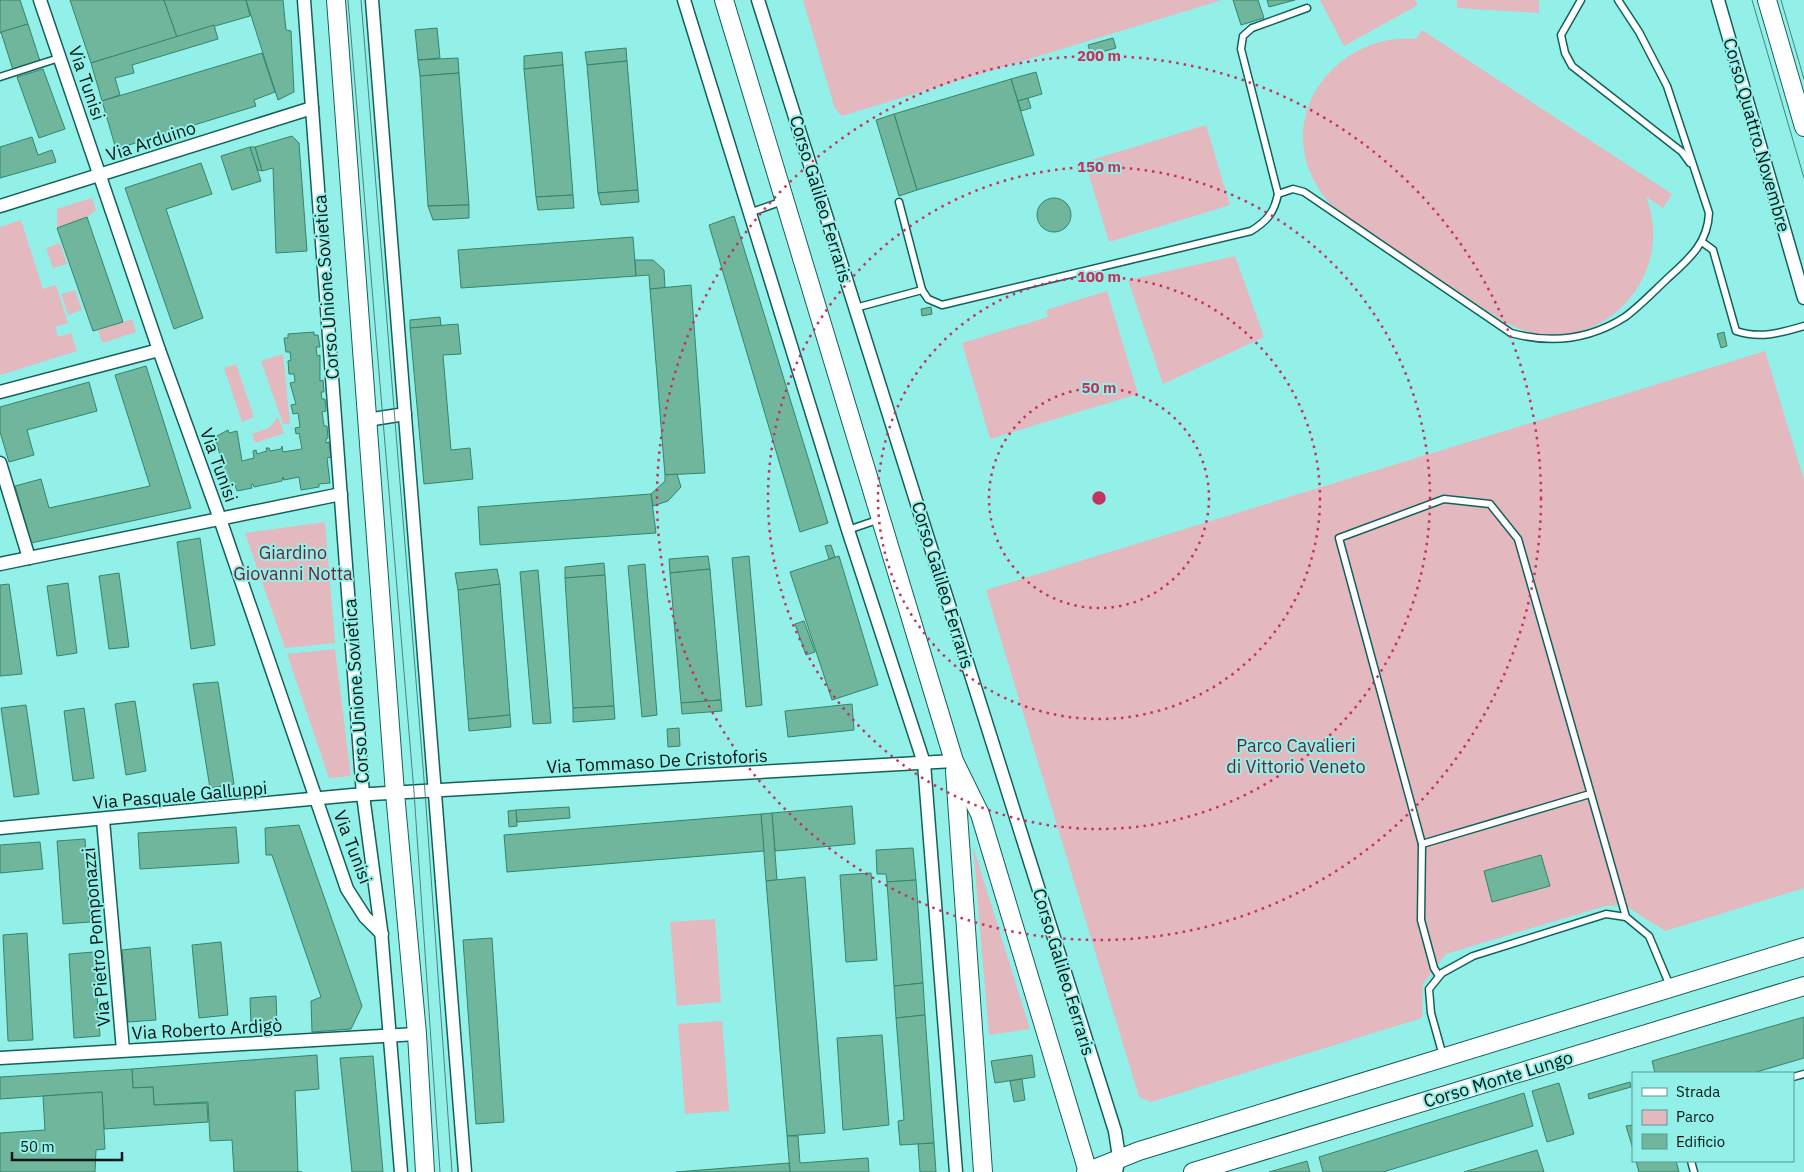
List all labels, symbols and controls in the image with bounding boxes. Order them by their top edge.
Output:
street label: Corso Quattro Novembre [1718,35,1796,235]
street label: Via Tunisi [64,43,110,123]
text: 200 m [1077,46,1121,65]
street label: Corso Galileo Ferraris [785,113,857,285]
street label: Via Arduino [103,116,199,166]
text: 150 m [1077,157,1121,176]
street label: Corso Unione Sovietica [308,193,344,380]
text: 100 m [1077,267,1121,286]
text: 50 m [1082,378,1116,397]
street label: Via Tunisi [195,425,243,505]
centre of rings [1090,489,1108,507]
street label: Corso Galileo Ferraris [907,499,979,671]
park label: Giardino Giovanni Notta [233,541,353,585]
street label: Corso Unione Sovietica [338,597,374,784]
park label: Parco Cavalieri di Vittorio Veneto [1226,734,1366,778]
street label: Via Tommaso De Cristoforis [546,744,768,778]
street label: Via Pasquale Galluppi [92,776,268,814]
street label: Via Tunisi [328,807,378,887]
street label: Via Pietro Pomponazzi [77,846,115,1028]
street label: Corso Galileo Ferraris [1028,886,1100,1058]
street label: Via Roberto Ardigò [131,1014,283,1044]
street label: Corso Monte Lungo [1421,1045,1575,1113]
legend [1632,1072,1794,1162]
text: Strada [1676,1082,1720,1101]
text: Parco [1676,1107,1714,1126]
scale bar [12,1130,122,1162]
text: Edificio [1676,1132,1725,1151]
text: 50 m [20,1137,55,1156]

